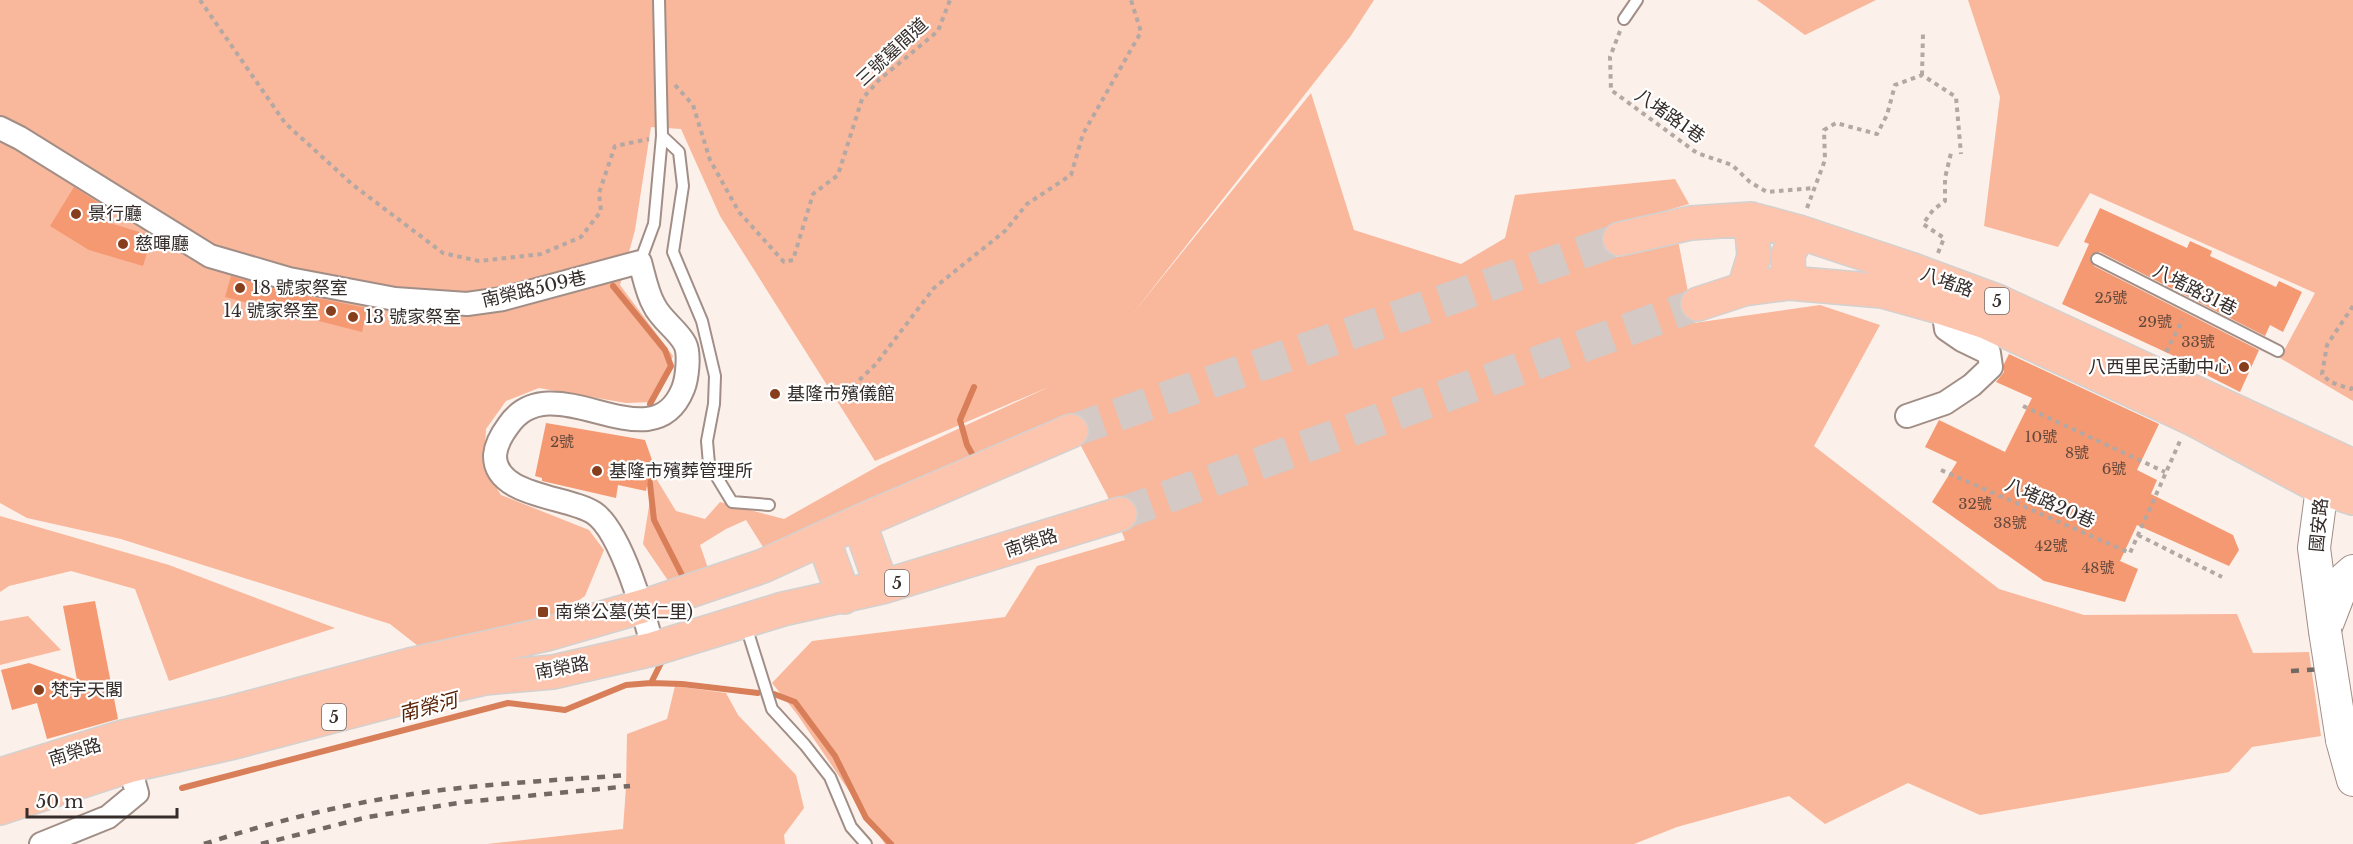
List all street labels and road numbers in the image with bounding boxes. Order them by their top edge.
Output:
street label: 三號墓間道 [852,13,932,91]
street label: 八堵路1巷 [1631,84,1709,148]
street label: 八堵路31巷 [2149,260,2241,320]
street label: 八堵路 [1918,262,1976,302]
street label: 南榮路509巷 [480,266,588,312]
road number: 5 [1985,288,2009,314]
street label: 八堵路20巷 [2002,473,2098,533]
street label: 國安路 [2306,497,2332,553]
street label: 南榮路 [1002,524,1060,562]
road number: 5 [885,570,909,596]
street label: 南榮路 [534,652,590,684]
road number: 5 [322,704,346,730]
street label: 南榮路 [46,734,104,770]

